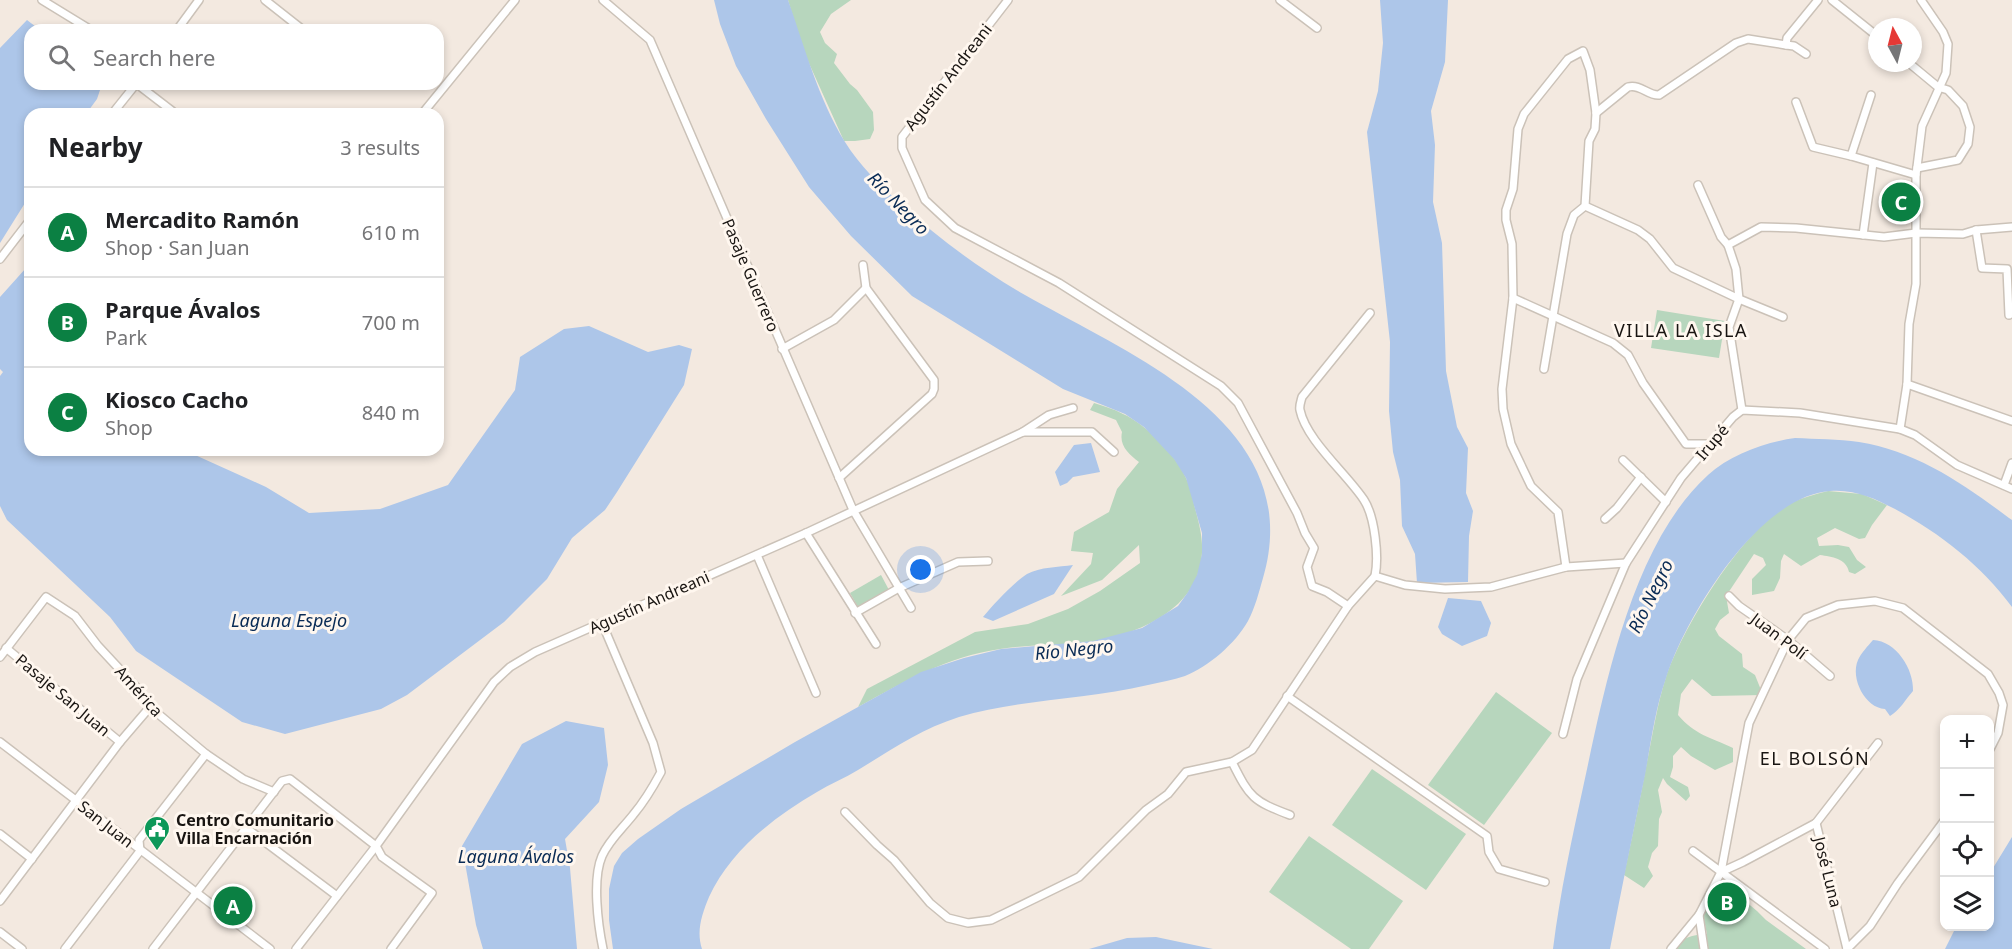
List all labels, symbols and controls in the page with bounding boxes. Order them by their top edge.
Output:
north arrow [1868,18,1922,72]
street label: Agustín Andreani [899,19,997,135]
search box [24,24,444,90]
icon: search [45,41,78,74]
text: Search here [93,42,215,72]
text: Nearby [48,129,143,165]
text: 3 results [340,134,420,161]
water label: Río Negro [863,166,935,240]
pin: C [1882,180,1920,224]
text: Mercadito Ramón [105,204,299,234]
street label: Pasaje Guerrero [717,215,785,335]
text: A [61,219,74,246]
text: 610 m [362,219,420,246]
text: Shop · San Juan [105,234,250,261]
text: Parque Ávalos [105,294,261,324]
text: B [61,309,74,336]
text: 700 m [362,309,420,336]
district label: VILLA LA ISLA [1614,318,1748,342]
text: Park [105,324,147,351]
text: Kiosco Cacho [105,384,249,414]
text: C [61,399,74,426]
text: 840 m [362,399,420,426]
text: Shop [105,414,153,441]
street label: Irupé [1690,419,1734,465]
your location [906,555,935,584]
water label: Río Negro [1622,555,1678,637]
street label: Agustín Andreani [585,566,713,638]
street label: Juan Polí [1745,606,1812,665]
water label: Laguna Espejo [231,608,347,632]
water label: Río Negro [1034,633,1114,665]
street label: Pasaje San Juan [11,649,115,741]
street label: América [110,661,168,721]
map controls [1940,715,1994,931]
button: + [1940,715,1994,769]
district label: EL BOLSÓN [1760,746,1870,770]
button: − [1940,769,1994,823]
street label: San Juan [74,795,138,853]
place label: Centro Comunitario Villa Encarnación [176,809,334,849]
public building icon: Centro Comunitario Villa Encarnación [142,814,172,852]
button: locate [1940,823,1994,877]
street label: José Luna [1808,832,1847,910]
water label: Laguna Ávalos [458,844,574,868]
button: layers [1940,877,1994,931]
pin: B [1708,880,1746,924]
pin: A [214,884,252,928]

